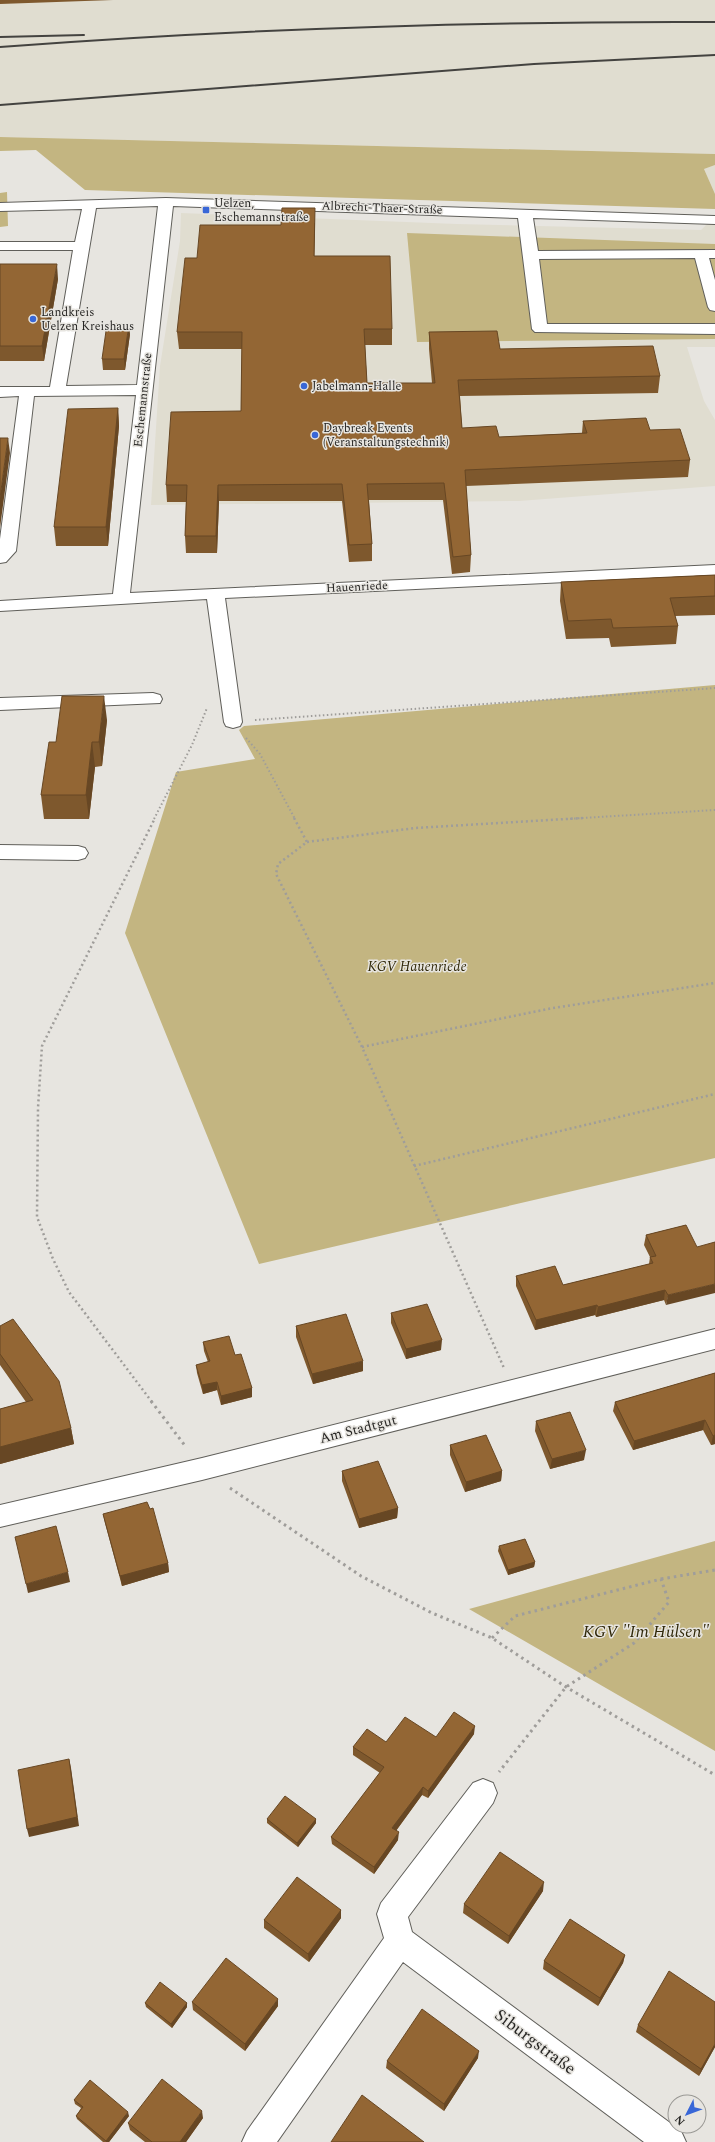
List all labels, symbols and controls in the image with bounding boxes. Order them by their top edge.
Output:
place label: Uelzen, Eschemannstraße [214,194,309,227]
street label: Albrecht-Thaer-Straße [321,196,443,220]
marker: Uelzen, Eschemannstraße [201,205,211,215]
place label: Landkreis Uelzen Kreishaus [41,303,134,336]
marker: Landkreis Uelzen Kreishaus [28,314,38,324]
street label: Eschemannstraße [129,352,157,448]
place label: Jabelmann-Halle [312,377,401,396]
marker: Jabelmann-Halle [299,381,309,391]
place label: Daybreak Events (Veranstaltungstechnik) [323,419,449,452]
marker: Daybreak Events (Veranstaltungstechnik) [310,430,320,440]
street label: Hauenriede [326,576,389,598]
park label: KGV Hauenriede [367,956,467,977]
street label: Am Stadtgut [317,1409,399,1449]
park label: KGV "Im Hülsen" [583,1619,710,1645]
street label: Siburgstraße [489,2003,581,2081]
north arrow [667,2094,707,2134]
text: N [671,2111,689,2129]

